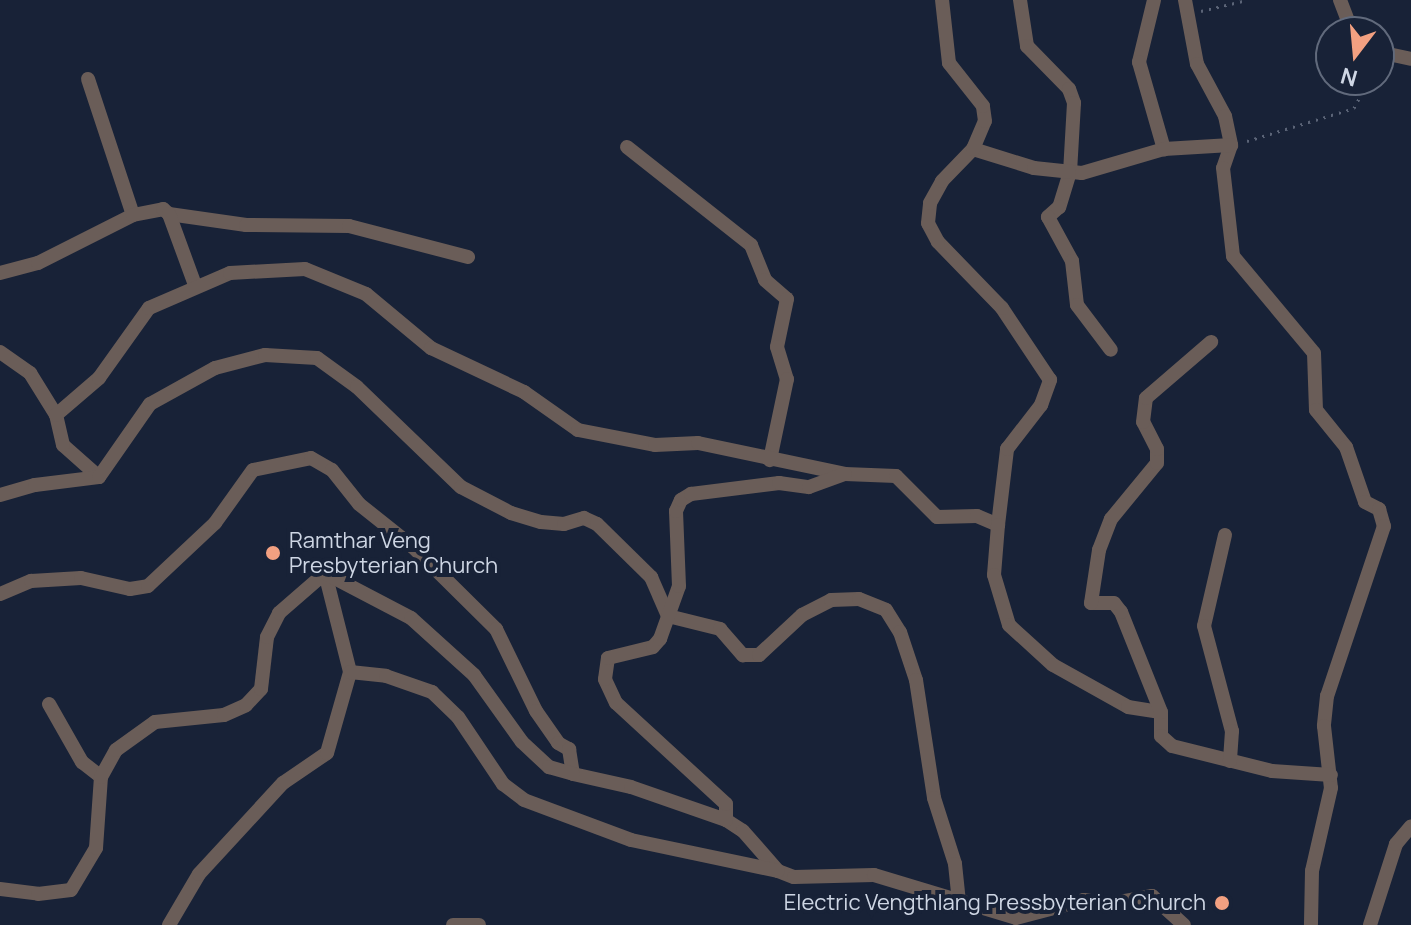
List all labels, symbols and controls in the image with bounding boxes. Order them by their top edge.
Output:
north arrow [1315,16,1395,96]
text: N [1337,61,1361,94]
place label: Ramthar Veng Presbyterian Church [289,527,498,578]
marker: Ramthar Veng Presbyterian Church [264,544,282,562]
place label: Electric Vengthlang Pressbyterian Church [784,890,1206,916]
marker: Electric Vengthlang Pressbyterian Church [1213,894,1231,912]

